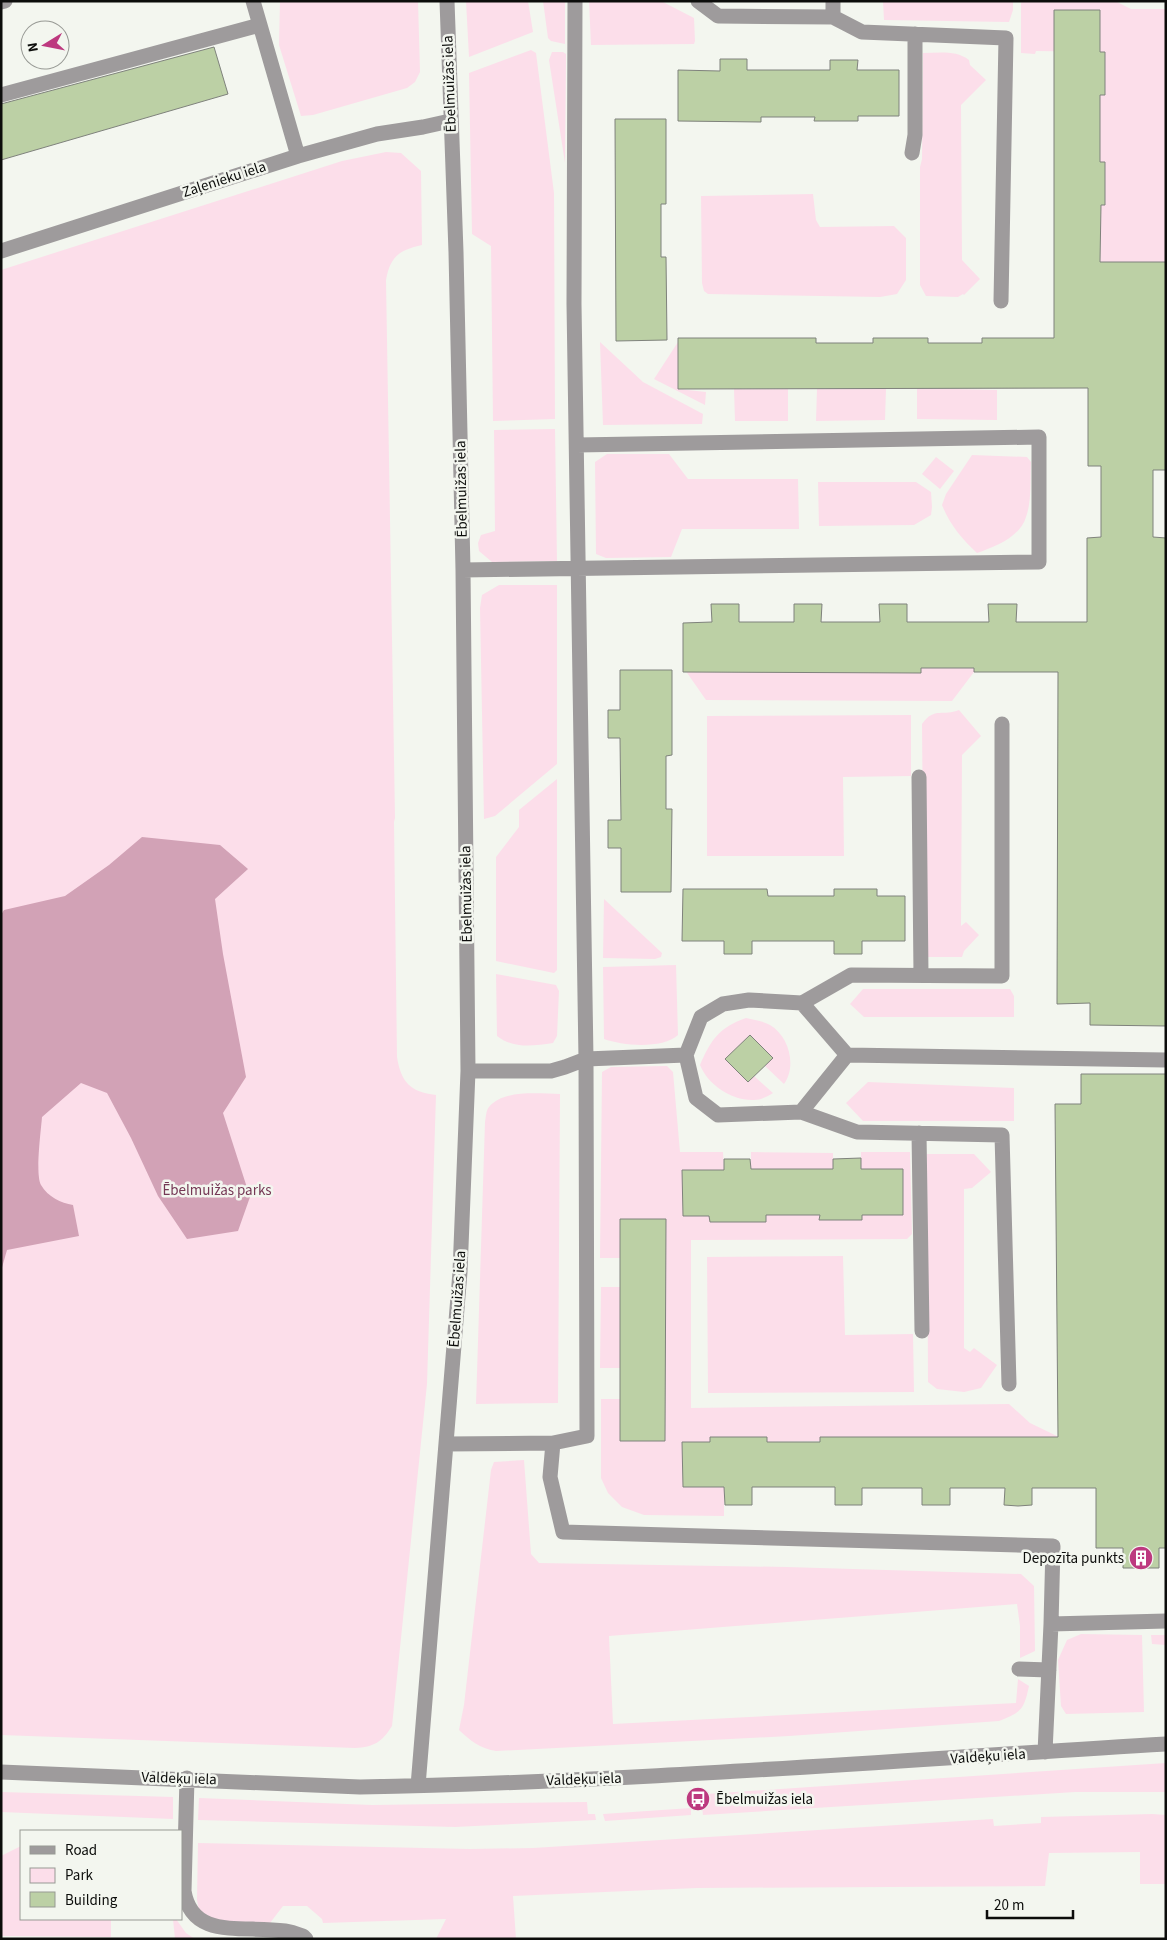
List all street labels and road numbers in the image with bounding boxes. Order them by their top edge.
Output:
street label: Ēbelmuižas iela [437,35,462,133]
street label: Zaļenieku iela [180,156,269,203]
street label: Ēbelmuižas iela [450,440,473,538]
street label: Ēbelmuižas iela [455,845,478,943]
street label: Ēbelmuižas iela [444,1250,471,1348]
street label: Valdeķu iela [950,1743,1026,1770]
street label: Valdeķu iela [141,1767,217,1790]
street label: Valdeķu iela [546,1768,622,1791]

